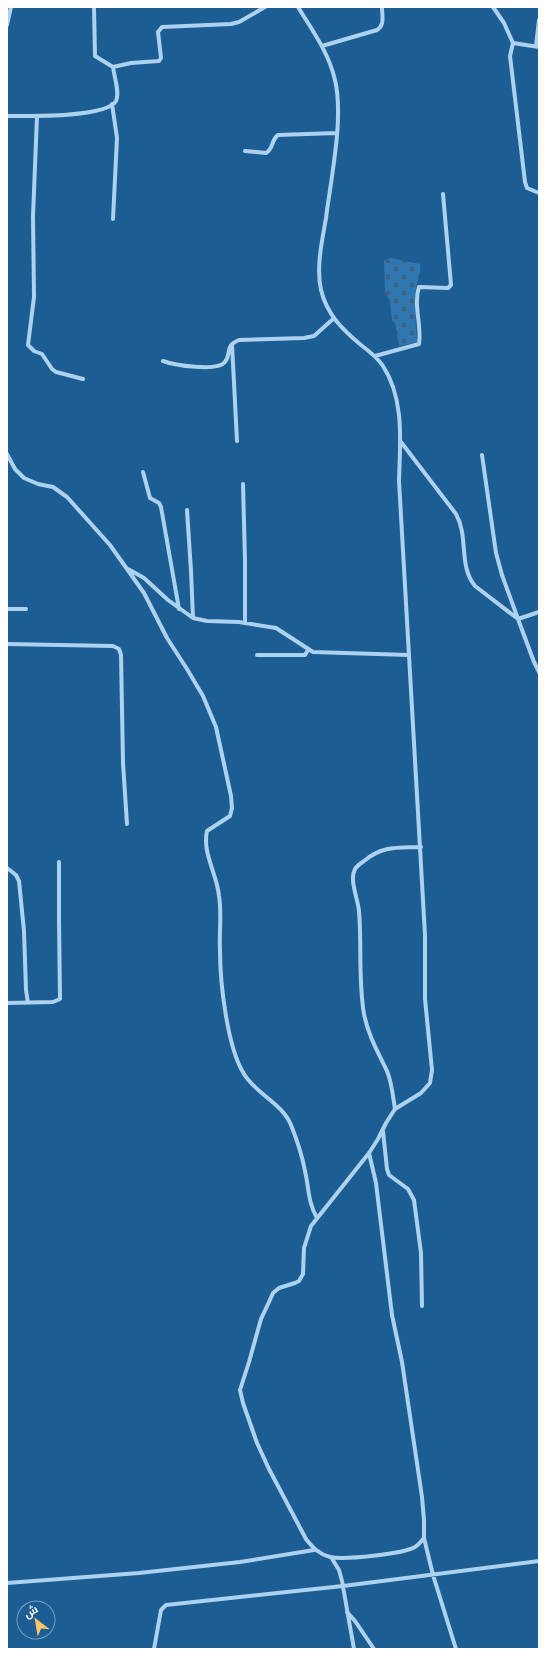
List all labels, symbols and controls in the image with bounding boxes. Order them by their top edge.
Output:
north arrow [16,1600,56,1640]
text: ش [21,1602,41,1621]

